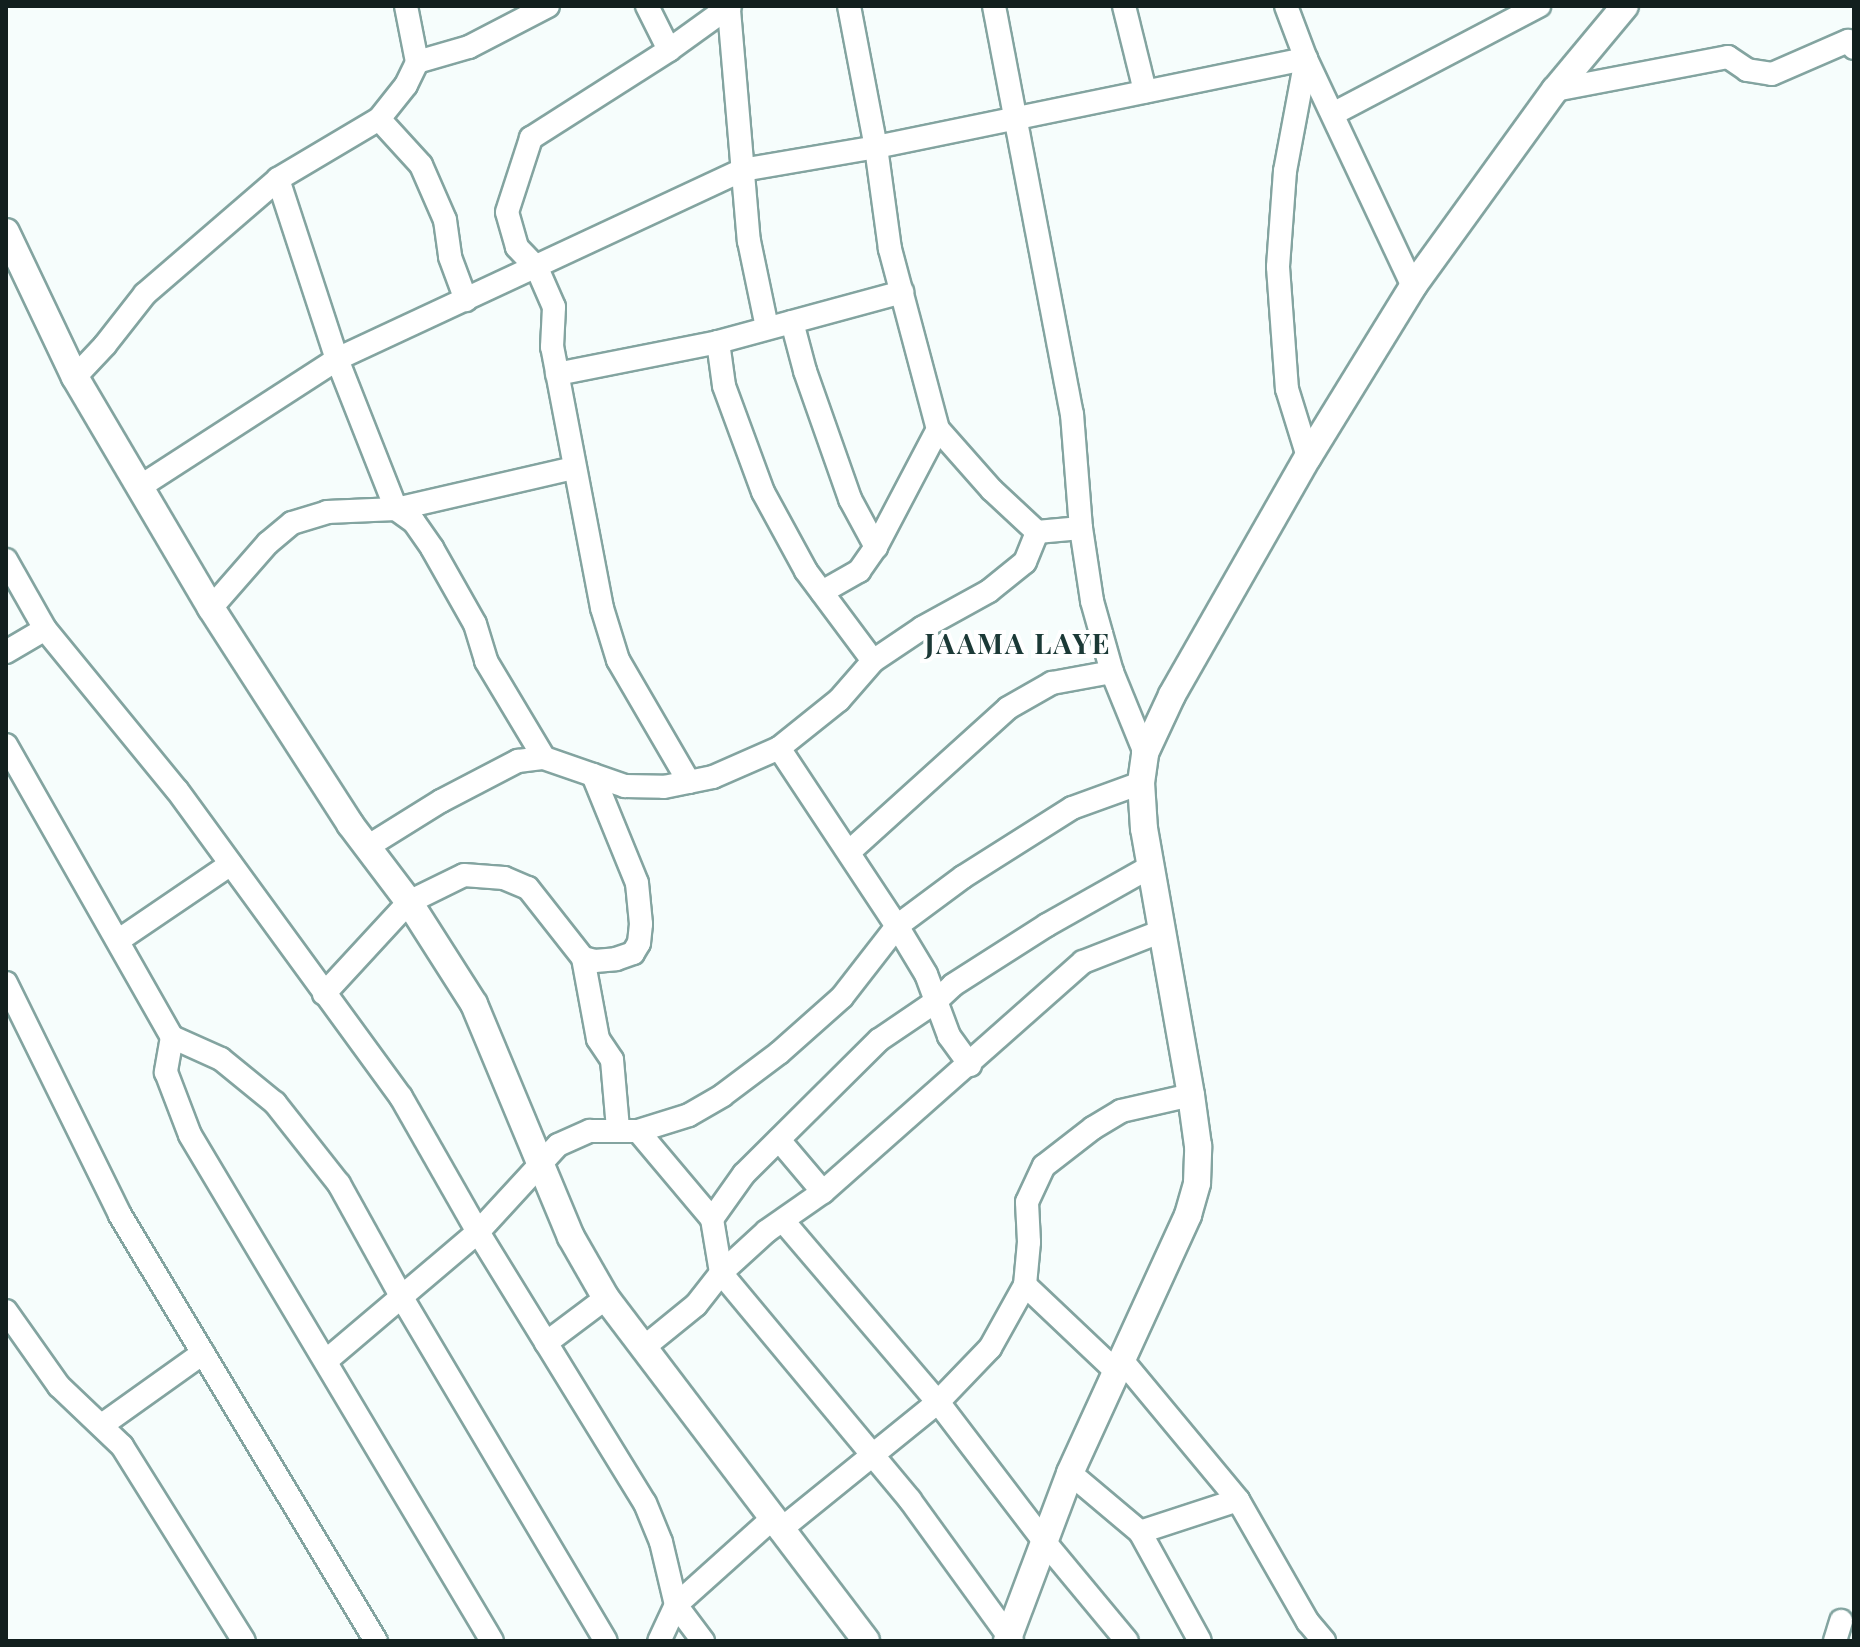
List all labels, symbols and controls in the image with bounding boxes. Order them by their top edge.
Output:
district label: JAAMA LAYE [924,626,1112,660]

